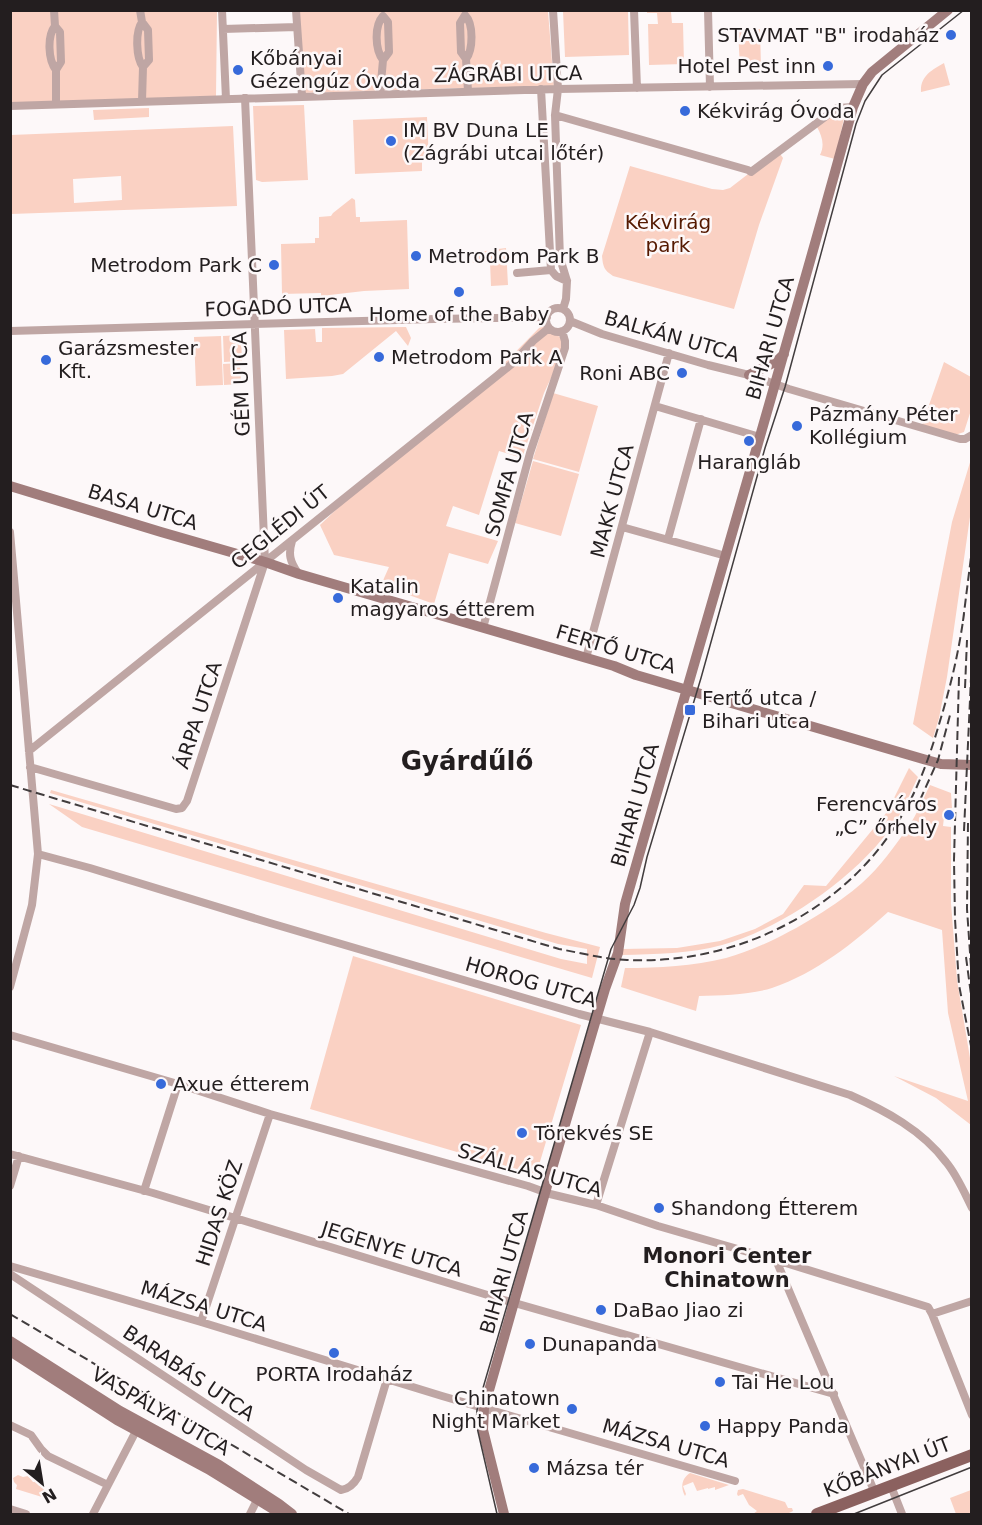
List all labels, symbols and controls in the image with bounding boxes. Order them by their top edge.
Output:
place label: STAVMAT "B" irodaház [717,23,939,47]
marker: STAVMAT "B" irodaház [944,28,958,42]
place label: Kőbányai Gézengúz Óvoda [250,46,420,93]
place label: Hotel Pest inn [677,54,816,78]
marker: Hotel Pest inn [821,59,835,73]
street label: ZÁGRÁBI UTCA [433,61,583,87]
marker: Kőbányai Gézengúz Óvoda [231,63,245,77]
place label: Kékvirág Óvoda [697,99,855,123]
marker: Kékvirág Óvoda [678,104,692,118]
place label: IM BV Duna LE (Zágrábi utcai lőtér) [403,118,604,165]
marker: IM BV Duna LE (Zágrábi utcai lőtér) [384,134,398,148]
park label: Kékvirág park [625,210,711,257]
place label: Metrodom Park B [428,244,600,268]
marker: Metrodom Park B [409,249,423,263]
place label: Metrodom Park C [90,253,262,277]
marker: Metrodom Park C [267,258,281,272]
street label: BIHARI UTCA [741,273,799,403]
marker: Home of the Baby [452,285,466,299]
street label: FOGADÓ UTCA [204,292,352,322]
place label: Home of the Baby [369,302,550,326]
street label: BALKÁN UTCA [602,305,743,367]
street label: GÉM UTCA [227,331,255,437]
place label: Garázsmester Kft. [58,336,199,383]
place label: Metrodom Park A [391,345,563,369]
marker: Metrodom Park A [372,350,386,364]
marker: Garázsmester Kft. [39,353,53,367]
place label: Roni ABC [579,361,670,385]
marker: Roni ABC [675,366,689,380]
place label: Pázmány Péter Kollégium [809,402,958,449]
street label: SOMFA UTCA [480,409,538,539]
marker: Pázmány Péter Kollégium [790,419,804,433]
marker: Harangláb [742,434,756,448]
street label: MAKK UTCA [585,441,639,561]
place label: Harangláb [697,450,801,474]
street label: BASA UTCA [85,479,201,535]
street label: CEGLÉDI ÚT [226,479,335,574]
place label: Katalin magyaros étterem [350,574,535,621]
marker: Katalin magyaros étterem [331,591,345,605]
street label: FERTŐ UTCA [553,619,679,679]
street label: ÁRPA UTCA [169,658,227,772]
place label: Fertő utca / Bihari utca [702,686,817,733]
marker: Fertő utca / Bihari utca [683,703,697,717]
street label: BIHARI UTCA [606,740,664,870]
district label: Gyárdűlő [401,746,533,776]
place label: Ferencváros „C” őrhely [816,792,937,839]
marker: Ferencváros „C” őrhely [942,808,956,822]
street label: HOROG UTCA [463,952,600,1012]
place label: Axue étterem [173,1072,310,1096]
marker: Axue étterem [154,1077,168,1091]
place label: Törekvés SE [533,1121,654,1145]
marker: Törekvés SE [515,1126,529,1140]
street label: SZÁLLÁS UTCA [455,1138,605,1202]
street label: HIDAS KÖZ [191,1157,247,1269]
place label: Shandong Étterem [671,1196,858,1220]
marker: Shandong Étterem [652,1201,666,1215]
street label: BIHARI UTCA [475,1207,533,1337]
street label: JEGENYE UTCA [317,1216,466,1282]
district label: Monori Center Chinatown [643,1244,812,1292]
street label: MÁZSA UTCA [138,1275,270,1337]
place label: DaBao Jiao zi [613,1298,744,1322]
marker: DaBao Jiao zi [594,1303,608,1317]
street label: BARABÁS UTCA [118,1320,260,1426]
place label: Dunapanda [542,1332,658,1356]
marker: Dunapanda [523,1337,537,1351]
marker: PORTA Irodaház [327,1346,341,1360]
street label: VASPÁLYA UTCA [88,1362,235,1460]
place label: PORTA Irodaház [255,1362,413,1386]
place label: Tai He Lou [731,1370,834,1394]
marker: Tai He Lou [713,1375,727,1389]
place label: Chinatown Night Market [431,1386,560,1433]
marker: Chinatown Night Market [565,1402,579,1416]
street label: MÁZSA UTCA [600,1413,733,1473]
place label: Happy Panda [717,1414,849,1438]
marker: Happy Panda [698,1419,712,1433]
street label: KŐBÁNYAI ÚT [820,1431,955,1502]
north arrow [12,1453,72,1513]
place label: Mázsa tér [546,1456,644,1480]
marker: Mázsa tér [527,1461,541,1475]
text: N [39,1484,60,1507]

